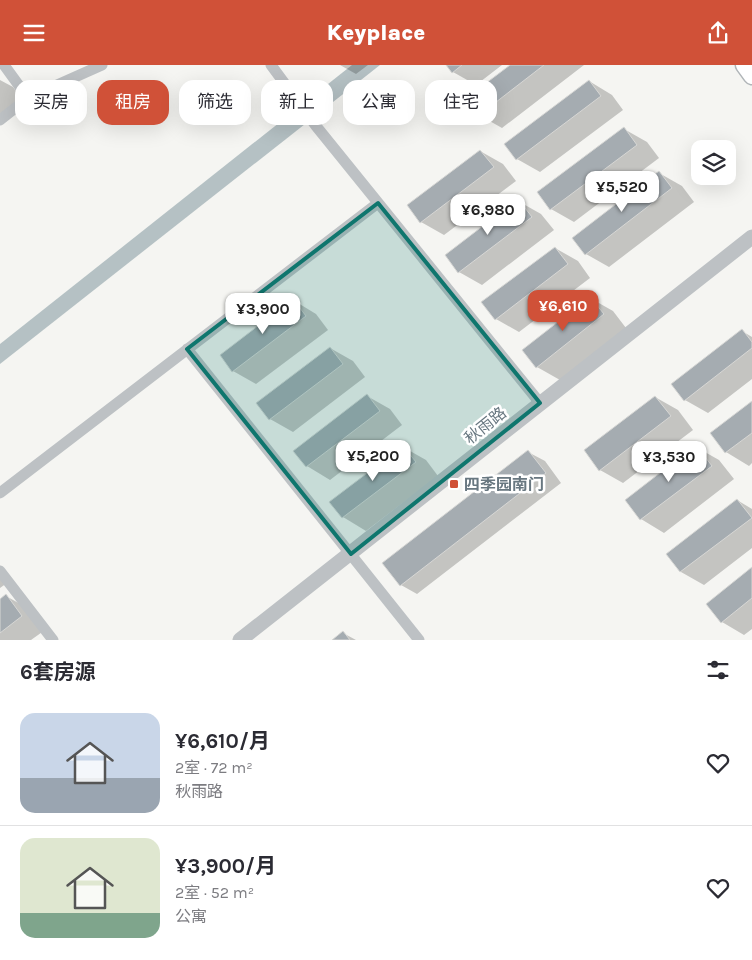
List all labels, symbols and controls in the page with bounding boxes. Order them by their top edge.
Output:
icon: menu [20,19,48,47]
icon: share [704,19,732,47]
text: Keyplace [327,20,425,46]
chip: 买房 [15,80,87,125]
chip: 租房 [97,80,169,125]
chip: 筛选 [179,80,251,125]
chip: 新上 [261,80,333,125]
chip: 公寓 [343,80,415,125]
chip: 住宅 [425,80,497,125]
map controls [691,140,736,185]
button: layers [691,140,736,185]
pin: ¥5,520 [581,171,663,213]
text: ¥5,520 [596,177,648,196]
pin: ¥6,980 [447,193,529,236]
text: ¥6,980 [461,200,515,219]
pin: ¥6,610 [522,289,604,332]
pin: ¥3,900 [222,293,304,335]
text: ¥6,610 [539,296,587,315]
text: ¥3,900 [236,299,290,318]
street label: 秋雨路 [461,403,510,448]
pin: ¥5,200 [332,439,414,482]
pin: ¥3,530 [628,441,710,483]
text: ¥5,200 [347,446,399,465]
text: ¥3,530 [643,447,695,466]
place label: 四季园南门 [464,475,544,494]
marker: 四季园南门 [448,478,460,490]
icon: filters [704,656,732,684]
text: 6套房源 [20,660,96,684]
text: ¥6,610/月 [175,729,270,753]
icon: home [60,733,120,793]
icon: heart [704,749,732,777]
text: 2室 · 72 m² [175,758,253,777]
text: 秋雨路 [175,782,223,801]
text: ¥3,900/月 [175,854,276,878]
icon: home [60,858,120,918]
icon: heart [704,874,732,902]
text: 2室 · 52 m² [175,883,254,902]
text: 公寓 [175,907,207,926]

